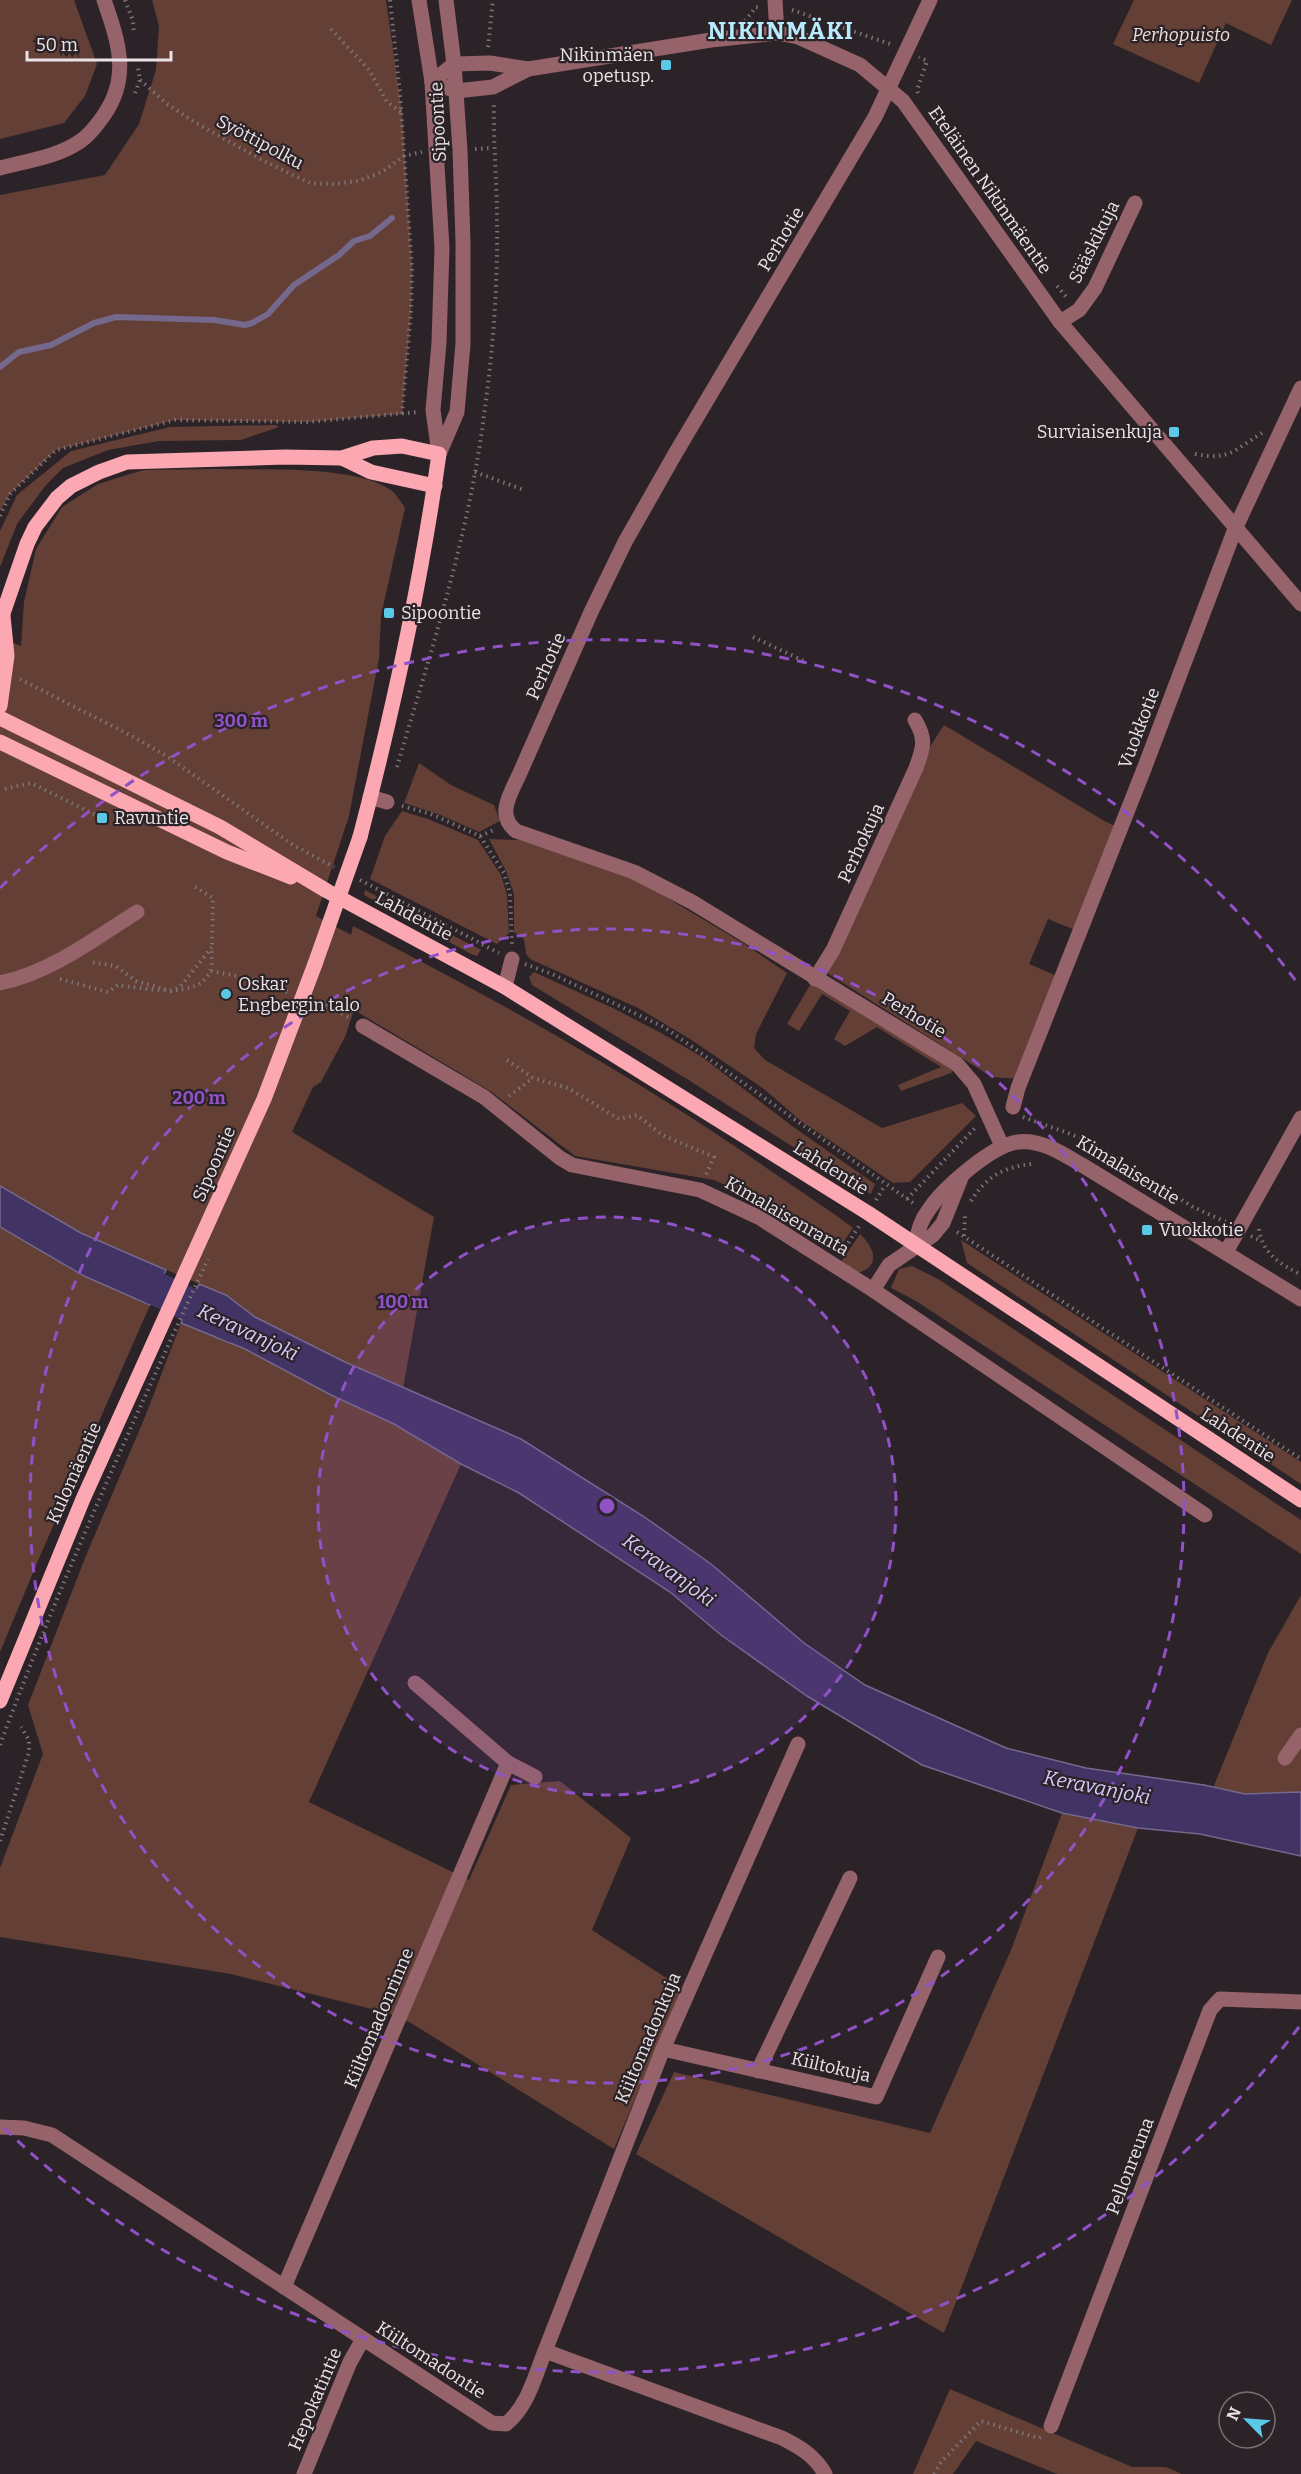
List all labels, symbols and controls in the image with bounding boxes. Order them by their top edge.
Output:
district label: NIKINMÄKI [708,17,855,45]
scale bar [27,24,171,62]
park label: Perhopuisto [1132,24,1230,46]
text: 50 m [36,34,78,56]
place label: Nikinmäen opetusp. [559,44,655,87]
marker: Nikinmäen opetusp. [659,58,673,72]
street label: Sipoontie [425,81,451,163]
street label: Eteläinen Nikinmäentie [924,102,1056,278]
street label: Syöttipolku [213,110,307,174]
street label: Sääskikuja [1064,197,1124,287]
street label: Perhotie [753,203,809,275]
place label: Surviaisenkuja [1037,421,1162,443]
marker: Surviaisenkuja [1167,425,1181,439]
place label: Sipoontie [401,602,481,624]
marker: Sipoontie [382,606,396,620]
street label: Perhotie [521,629,571,703]
street label: Vuokkotie [1114,685,1164,771]
text: 300 m [214,710,268,732]
street label: Perhokuja [833,800,889,886]
place label: Ravuntie [114,807,189,829]
marker: Ravuntie [95,811,109,825]
street label: Lahdentie [372,886,456,946]
place label: Oskar Engbergin talo [238,973,360,1016]
marker: Oskar Engbergin talo [219,987,233,1001]
street label: Perhotie [878,987,950,1043]
text: 200 m [172,1087,226,1109]
street label: Sipoontie [188,1123,240,1205]
street label: Kimalaisentie [1072,1131,1184,1209]
street label: Lahdentie [789,1136,873,1200]
street label: Kimalaisenranta [721,1172,853,1261]
place label: Vuokkotie [1159,1219,1244,1241]
marker: Vuokkotie [1140,1223,1154,1237]
text: 100 m [377,1291,429,1313]
water label: Keravanjoki [193,1298,302,1367]
street label: Lahdentie [1197,1403,1279,1467]
street label: Kulomäentie [42,1419,106,1527]
centre of rings [597,1496,617,1516]
water label: Keravanjoki [618,1528,720,1613]
water label: Keravanjoki [1041,1765,1153,1810]
street label: Kiiltomadonrinne [340,1945,418,2091]
street label: Kiiltomadonkuja [610,1969,686,2107]
street label: Kiiltokuja [789,2047,873,2087]
street label: Pellonreuna [1101,2114,1159,2218]
street label: Kiiltomadontie [372,2316,490,2404]
street label: Hepokatintie [283,2344,347,2454]
north arrow [1217,2390,1277,2450]
text: N [1223,2404,1245,2423]

